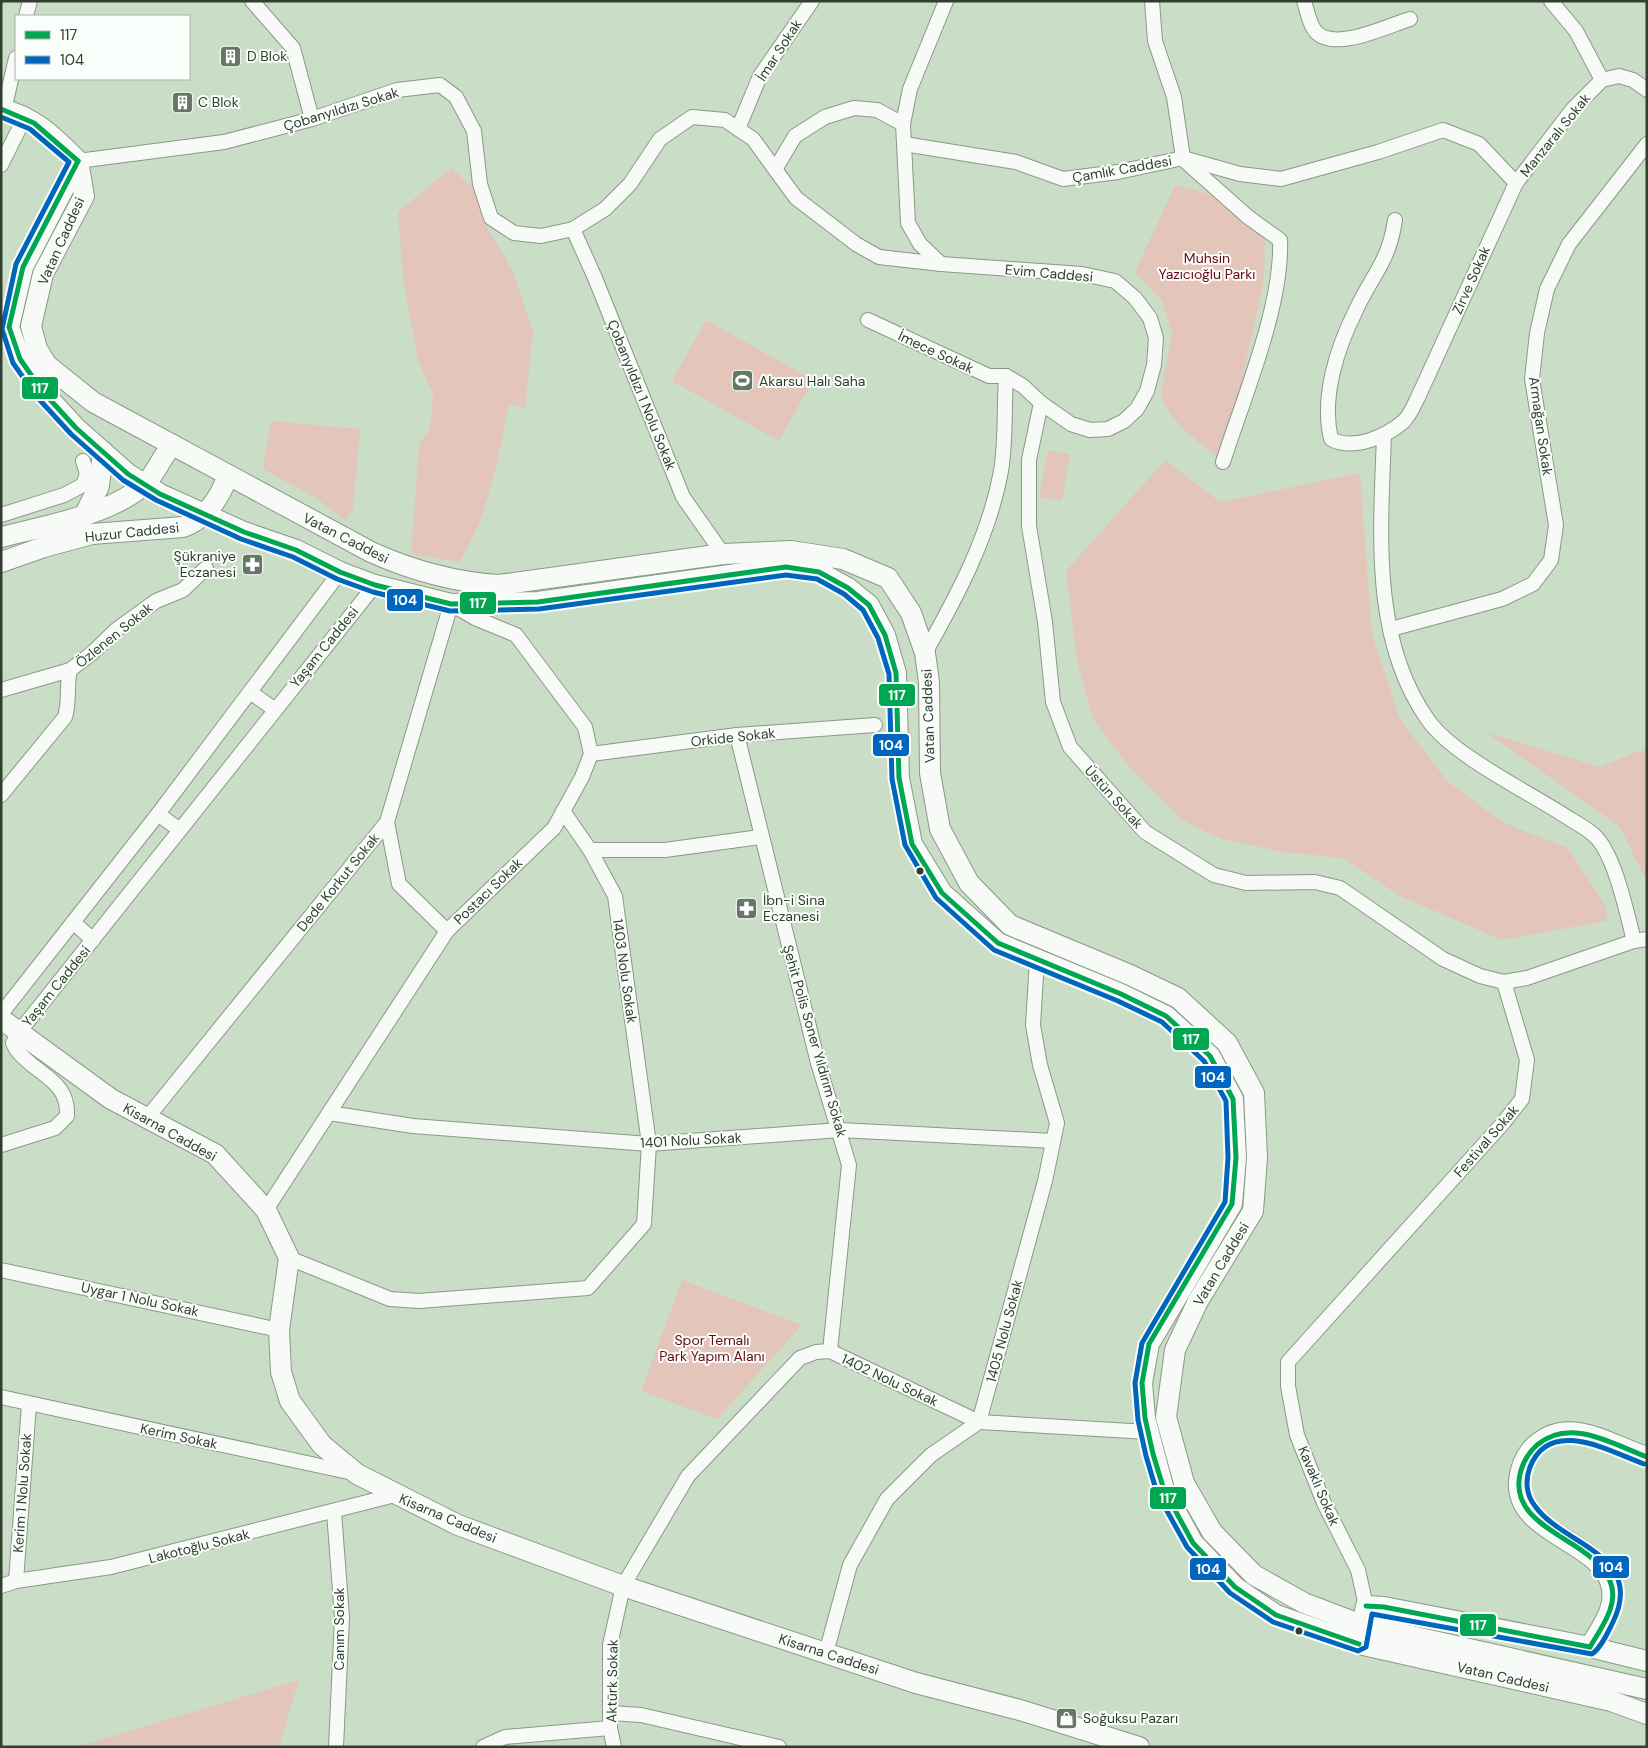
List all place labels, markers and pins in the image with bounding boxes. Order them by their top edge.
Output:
building icon: D Blok [219,44,243,68]
place label: D Blok [247,47,287,65]
building icon: C Blok [170,90,194,114]
place label: C Blok [198,93,239,111]
sports icon: Akarsu Halı Saha [731,369,755,393]
place label: Akarsu Halı Saha [759,372,865,390]
place label: Şükraniye Eczanesi [174,547,236,581]
pharmacy icon: Şükraniye Eczanesi [240,552,264,576]
unlabelled marker [915,866,925,876]
place label: İbn-i Sina Eczanesi [763,891,825,925]
pharmacy icon: İbn-i Sina Eczanesi [735,896,759,920]
unlabelled marker [1294,1626,1304,1636]
shop icon: Soğuksu Pazarı [1055,1706,1079,1730]
place label: Soğuksu Pazarı [1083,1709,1178,1727]

